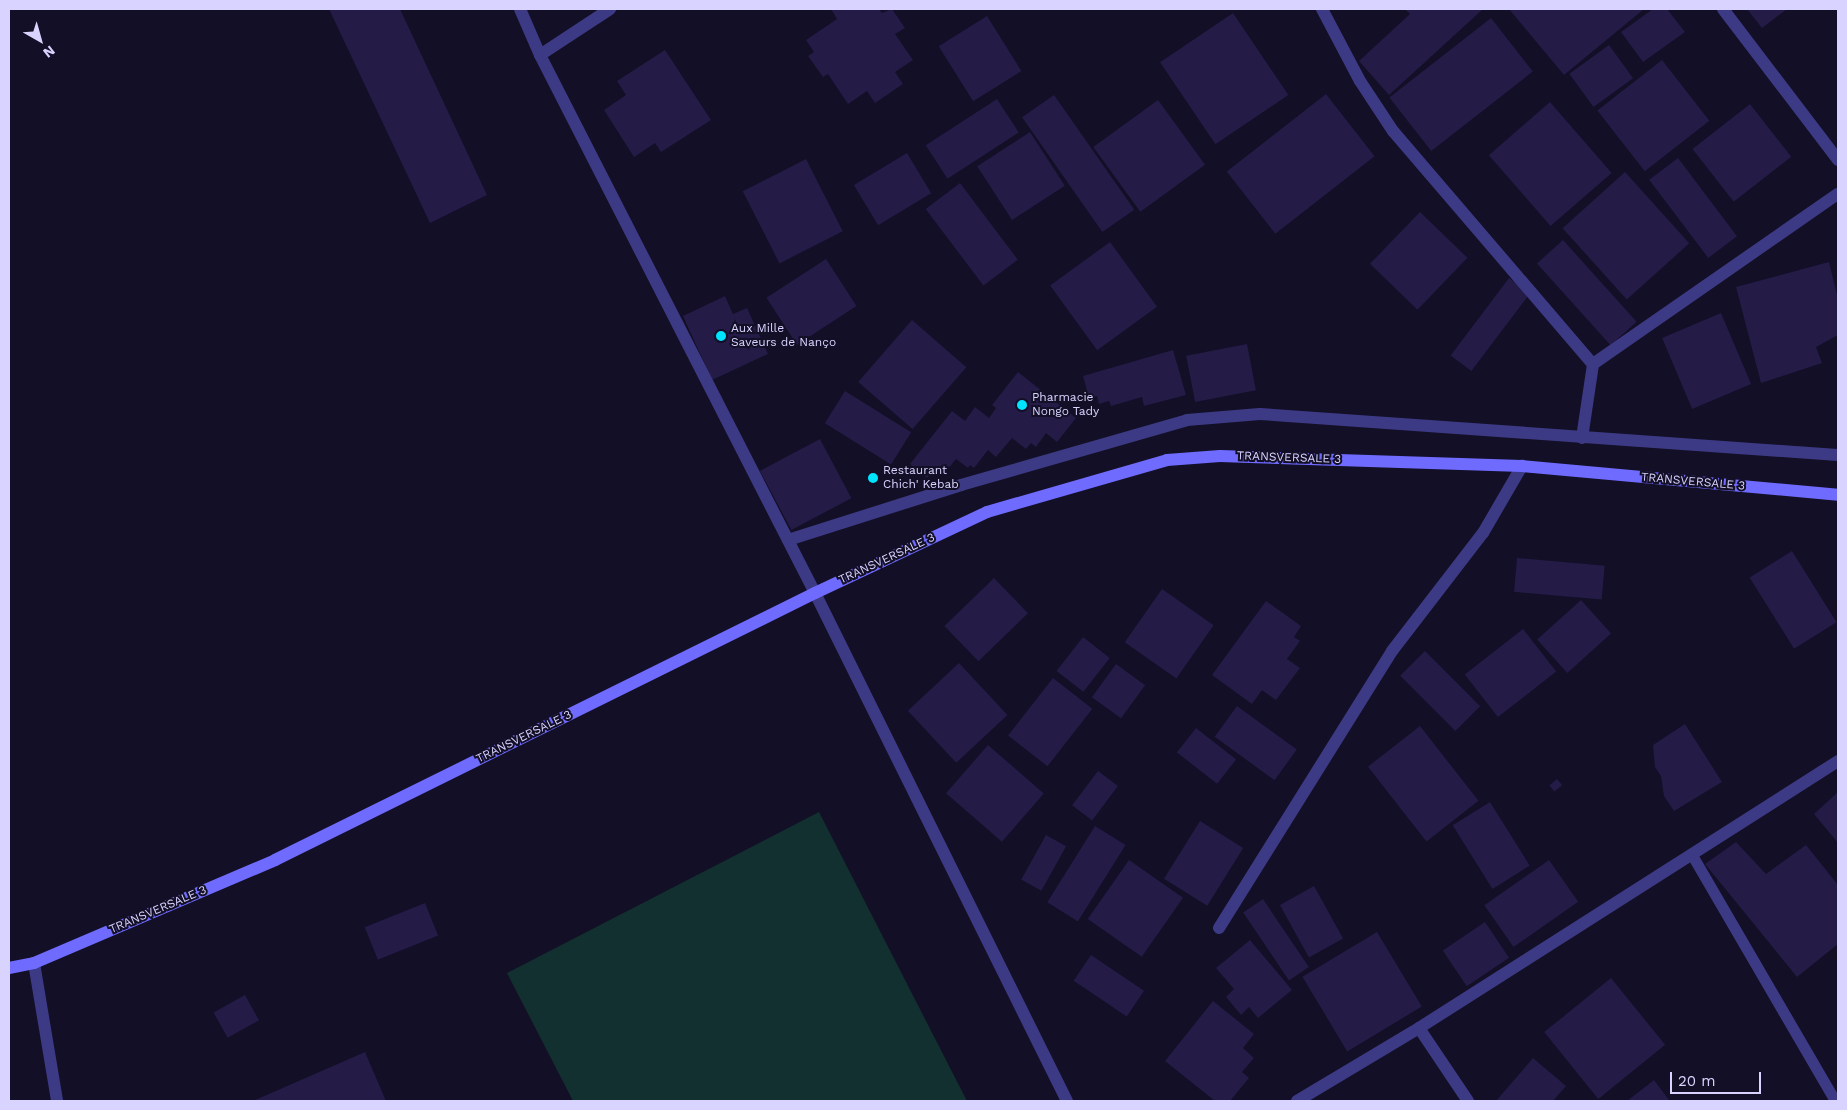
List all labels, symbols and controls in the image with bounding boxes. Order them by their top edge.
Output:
north arrow [15,15,65,65]
text: N [40,42,58,61]
place label: Aux Mille Saveurs de Nanço [731,322,836,350]
marker: Aux Mille Saveurs de Nanço [715,330,727,342]
place label: Pharmacie Nongo Tady [1032,391,1100,419]
marker: Pharmacie Nongo Tady [1016,399,1028,411]
street label: TRANSVERSALE 3 [1237,449,1341,467]
place label: Restaurant Chich' Kebab [883,464,959,492]
street label: TRANSVERSALE 3 [1640,470,1746,494]
marker: Restaurant Chich' Kebab [867,472,879,484]
street label: TRANSVERSALE 3 [837,530,937,588]
street label: TRANSVERSALE 3 [474,708,574,766]
street label: TRANSVERSALE 3 [107,883,209,937]
scale bar [1672,1062,1763,1094]
text: 20 m [1678,1072,1716,1090]

